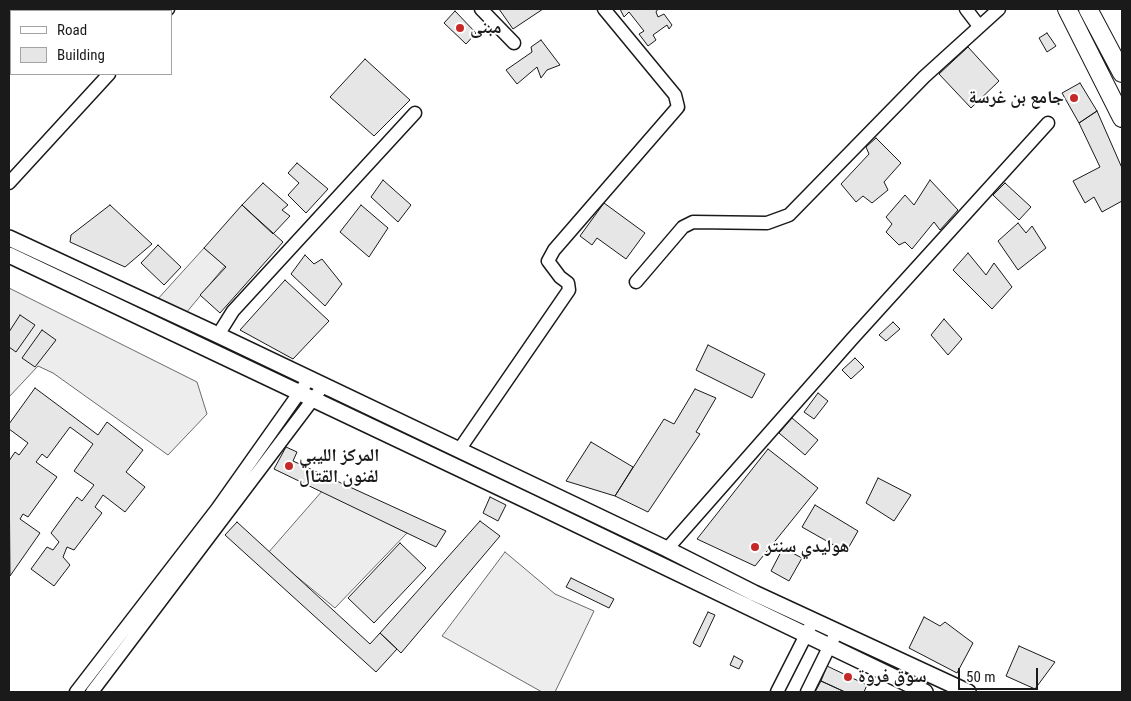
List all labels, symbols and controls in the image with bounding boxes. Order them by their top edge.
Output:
legend [10,10,172,75]
place label: مبنى [470,17,501,39]
text: Road [57,21,87,39]
marker: مبنى [454,22,466,34]
text: Building [57,46,105,64]
place label: جامع بن غرسة [969,87,1064,109]
marker: جامع بن غرسة [1068,92,1080,104]
place label: المركز الليبي لفنون القتال [299,445,379,488]
marker: المركز الليبي لفنون القتال [283,460,295,472]
place label: هوليدي سنتر [765,536,849,558]
marker: هوليدي سنتر [749,541,761,553]
scale bar [961,658,1041,690]
place label: سوق فروة [858,666,927,688]
text: 50 m [966,668,996,686]
marker: سوق فروة [842,671,854,683]

